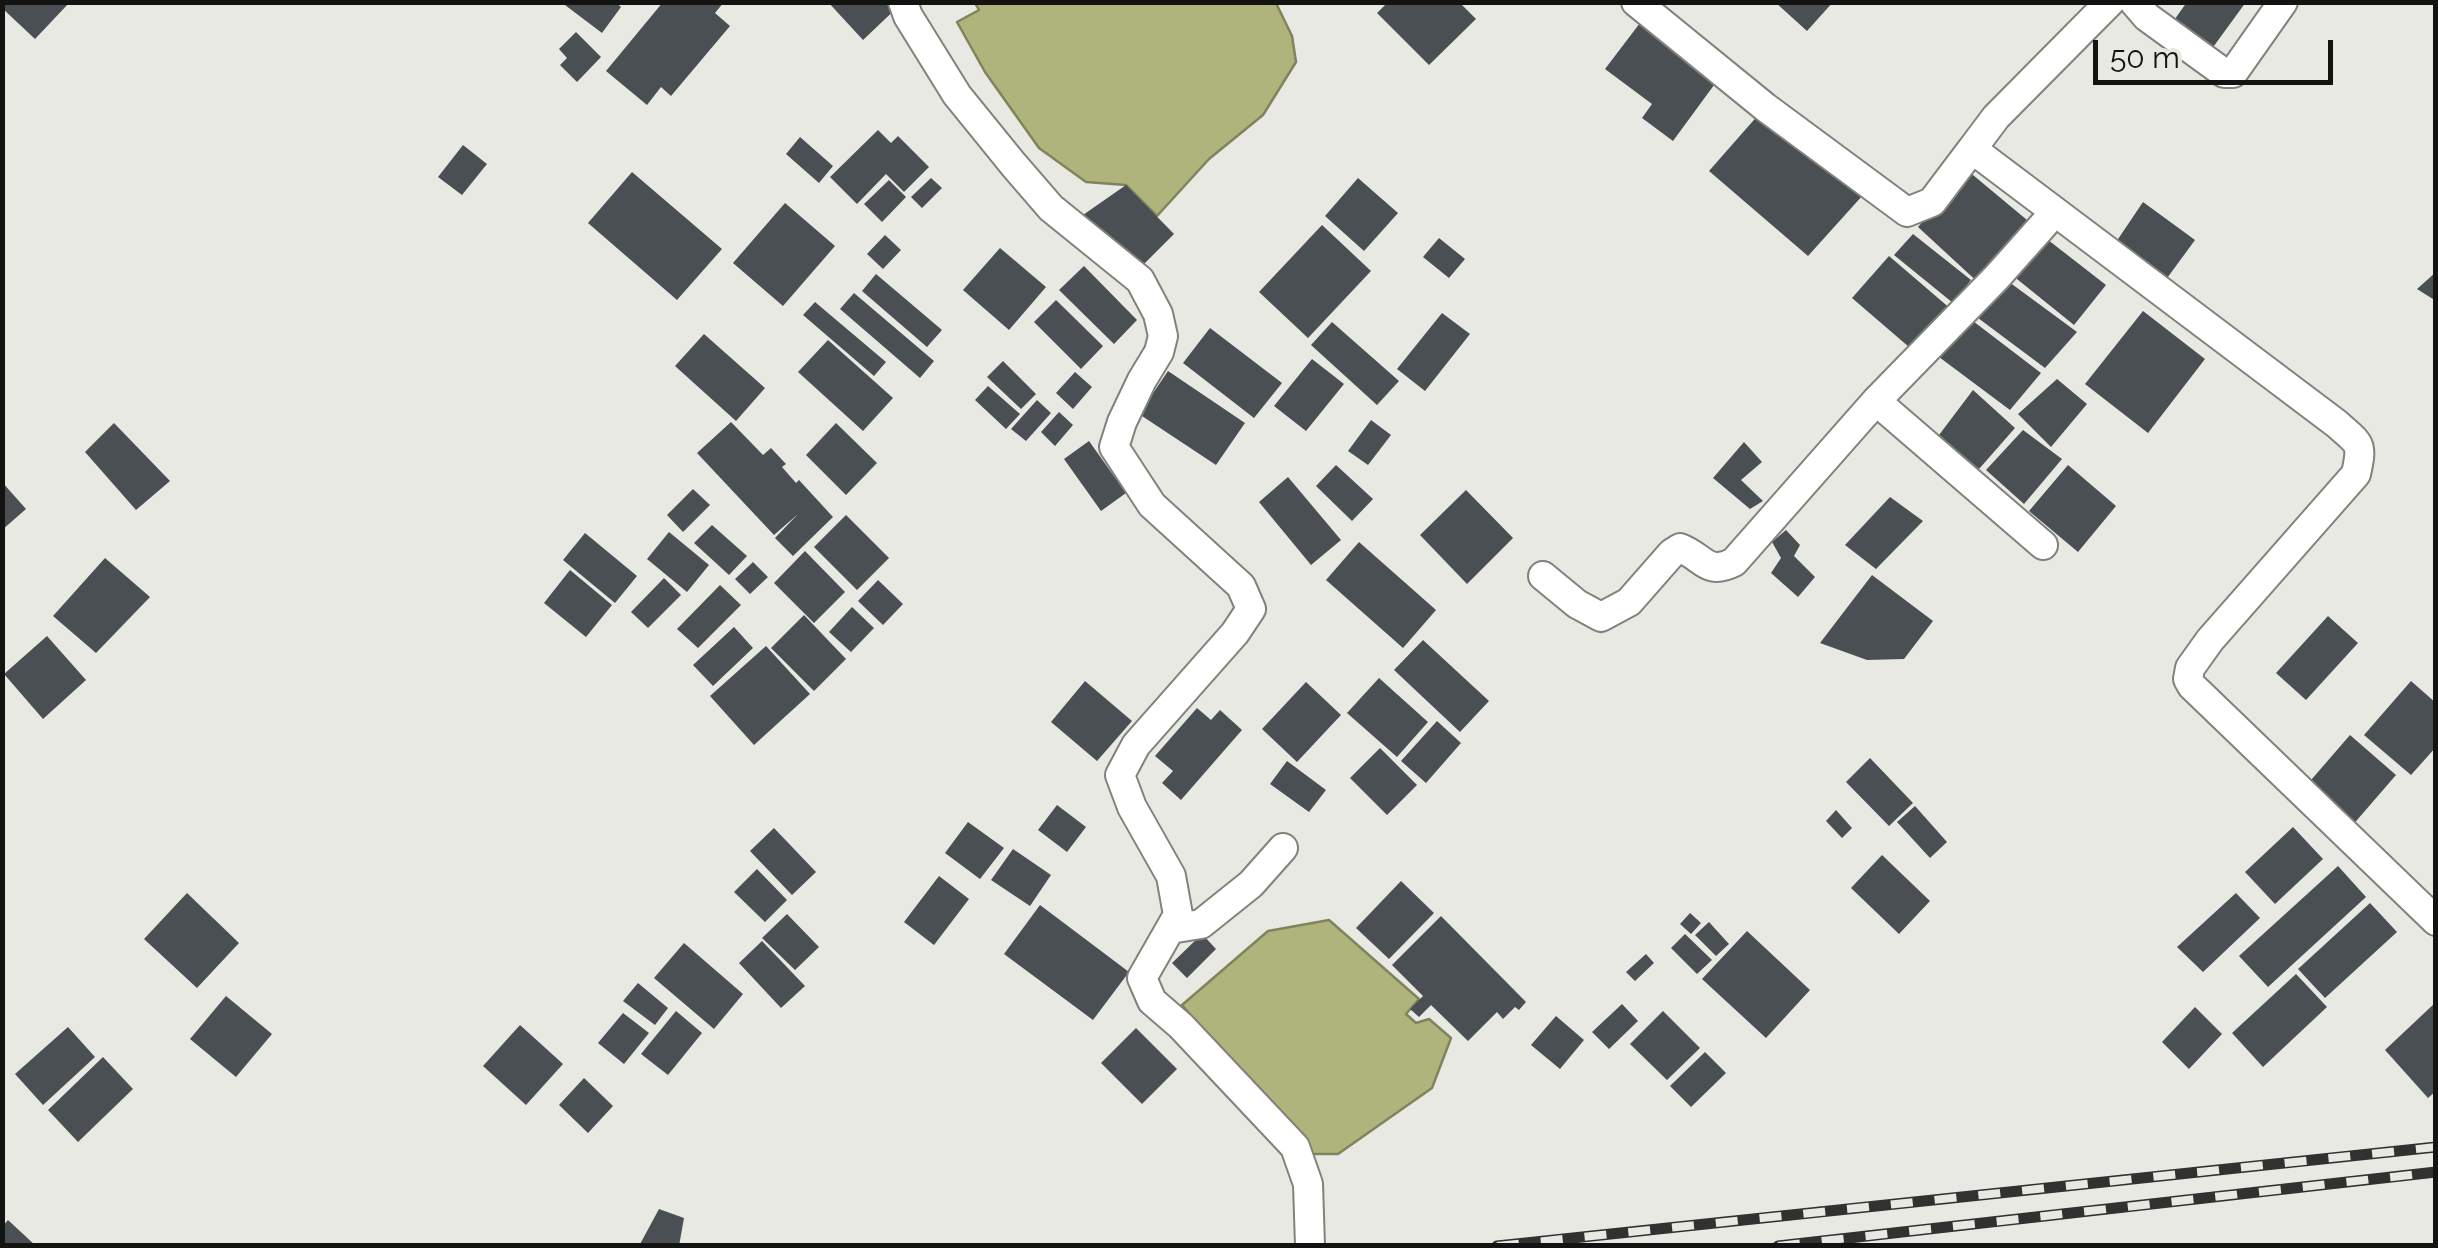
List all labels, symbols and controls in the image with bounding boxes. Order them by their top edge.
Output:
scale bar [2098,20,2338,82]
text: 50 m [2110,40,2180,75]

